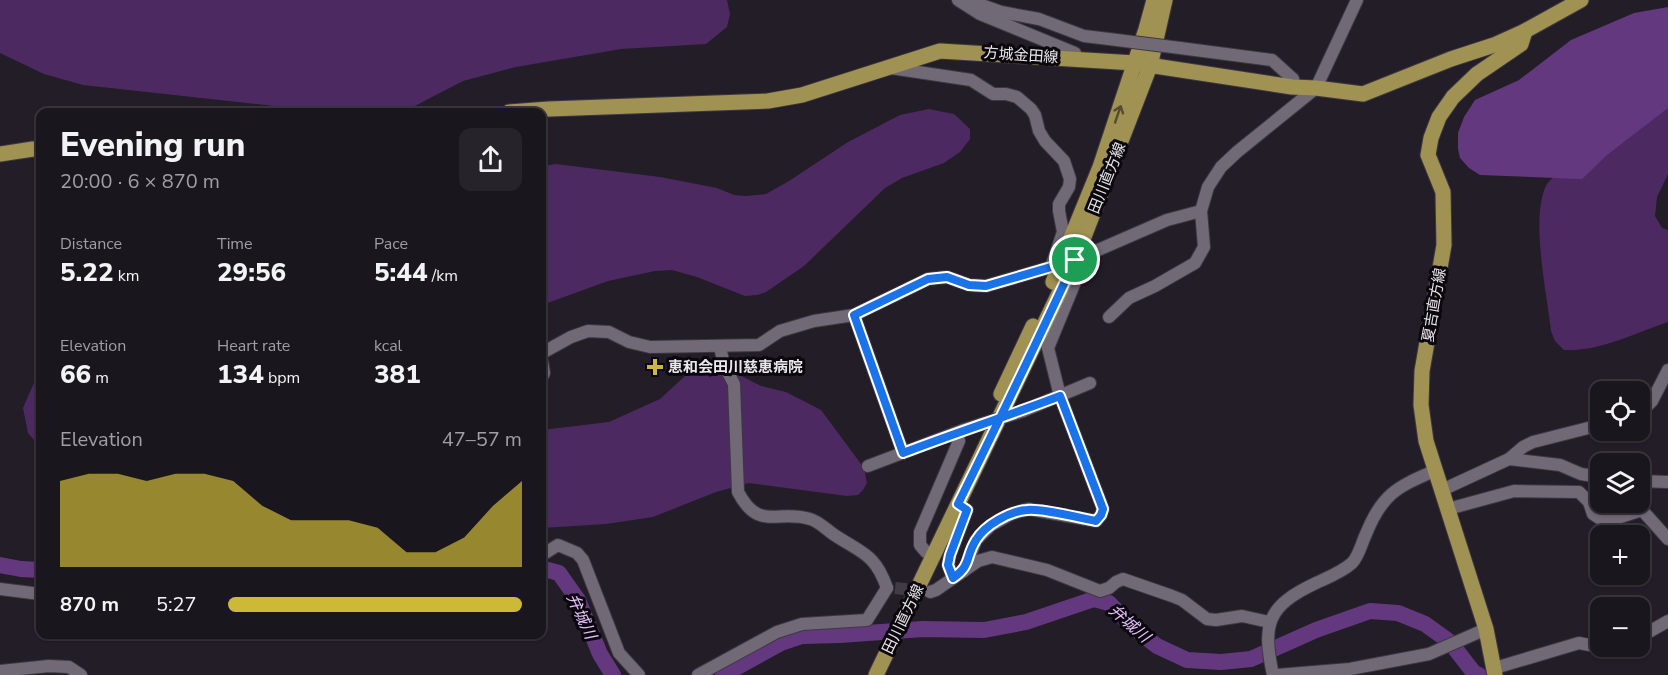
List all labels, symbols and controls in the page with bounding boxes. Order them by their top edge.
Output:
street label: 方城金田線 [983,42,1059,68]
one-way arrow [1114,105,1125,124]
text: Evening run [60,123,245,168]
button: share [459,128,522,191]
street label: 田川直方線 [1084,139,1130,217]
text: 20:00 · 6 × 870 m [60,168,220,195]
text: Distance [60,233,122,255]
text: Time [217,233,253,255]
text: Pace [374,233,408,255]
pin [1049,234,1100,285]
icon: arrive [1058,243,1091,276]
text: 5.22 [60,255,114,290]
text: 29:56 [217,255,286,290]
text: 5:44 [374,255,428,290]
text: km [114,265,139,287]
text: /km [428,265,458,287]
street label: 夏吉直方線 [1418,266,1450,344]
text: Elevation [60,335,126,357]
text: Heart rate [217,335,290,357]
text: kcal [374,335,402,357]
text: 66 [60,357,91,392]
text: 134 [217,357,264,392]
text: 381 [374,357,421,392]
place label: 恵和会田川慈恵病院 [668,357,803,377]
marker: 恵和会田川慈恵病院 [646,358,664,376]
text: m [91,367,109,389]
text: bpm [264,367,300,389]
map controls [1590,381,1650,657]
button: locate [1590,381,1650,441]
text: Elevation [60,426,143,453]
text: 47–57 m [442,426,522,453]
button: layers [1590,453,1650,513]
button: + [1590,525,1650,585]
street label: 田川直方線 [878,581,928,657]
water label: 弁城川 [561,590,602,645]
text: 870 m [60,591,119,618]
text: 5:27 [156,591,197,618]
button: − [1590,597,1650,657]
water label: 弁城川 [1104,600,1156,649]

